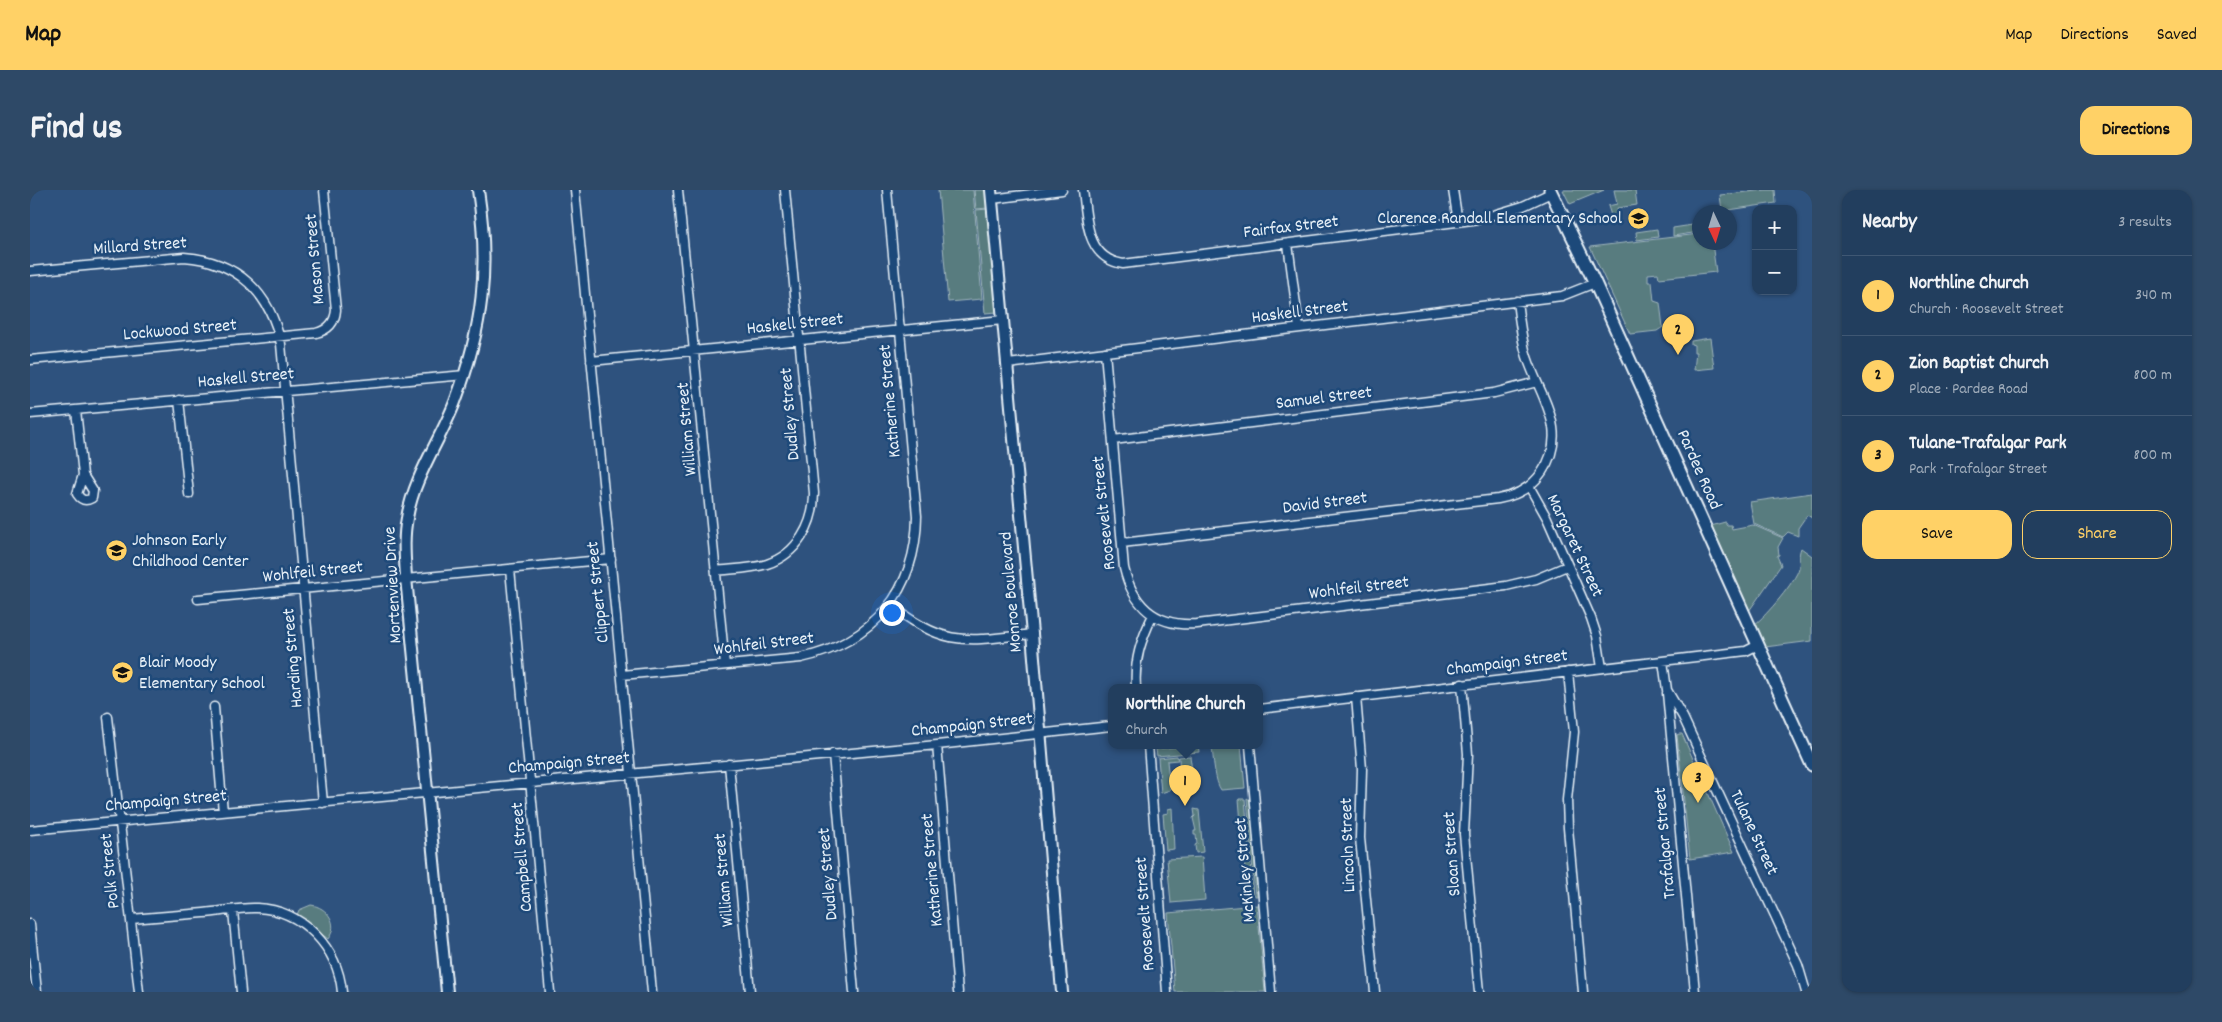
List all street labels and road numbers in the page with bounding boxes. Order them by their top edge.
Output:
street label: Fairfax Street [1242,210,1340,246]
street label: Mason Street [300,212,332,305]
street label: Millard Street [92,231,188,263]
street label: Haskell Street [1250,295,1350,331]
street label: Haskell Street [745,307,845,342]
street label: Lockwood Street [122,314,238,348]
street label: Katherine Street [874,343,908,459]
street label: Haskell Street [197,362,296,396]
street label: Dudley Street [774,366,807,461]
street label: William Street [671,381,705,477]
street label: Samuel Street [1275,381,1374,417]
street label: Pardee Road [1669,426,1727,514]
street label: Roosevelt Street [1087,454,1123,571]
street label: David Street [1281,486,1369,522]
street label: Margaret Street [1539,490,1609,602]
street label: Mortenview Drive [378,526,410,644]
street label: Monroe Boulevard [994,531,1030,653]
street label: Clippert Street [581,540,617,644]
street label: Wohlfeil Street [262,555,365,591]
street label: Wohlfeil Street [1308,570,1411,608]
street label: Harding Street [277,607,311,709]
street label: Wohlfeil Street [713,626,816,664]
street label: Champaign Street [1445,644,1569,684]
street label: Champaign Street [910,707,1034,745]
street label: Champaign Street [507,746,631,782]
street label: Champaign Street [104,784,228,820]
street label: Trafalgar Street [1649,786,1683,900]
street label: Tulane Street [1722,786,1784,880]
street label: Lincoln Street [1335,797,1363,893]
street label: Campbell Street [506,801,540,913]
street label: Sloan Street [1438,810,1468,897]
street label: Katherine Street [916,812,950,928]
street label: McKinley Street [1229,816,1263,923]
street label: Dudley Street [812,826,845,921]
street label: Polk Street [95,832,127,910]
street label: William Street [708,832,742,928]
street label: Roosevelt Street [1130,856,1162,972]

